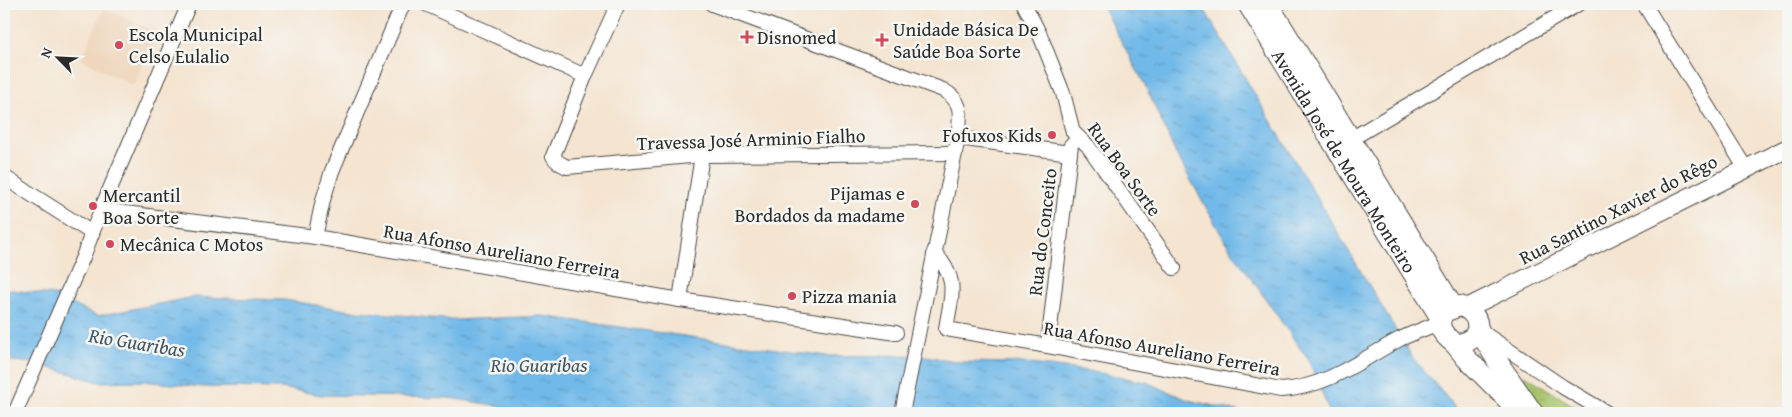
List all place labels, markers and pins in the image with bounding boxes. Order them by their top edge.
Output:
place label: Unidade Básica De Saúde Boa Sorte [893,15,1039,65]
place label: Escola Municipal Celso Eulalio [129,20,263,70]
place label: Disnomed [757,23,837,51]
marker: Disnomed [741,31,753,43]
marker: Unidade Básica De Saúde Boa Sorte [875,33,889,47]
marker: Escola Municipal Celso Eulalio [113,39,125,51]
place label: Fofuxos Kids [942,121,1042,149]
marker: Fofuxos Kids [1046,129,1058,141]
place label: Pijamas e Bordados da madame [735,179,905,229]
place label: Mercantil Boa Sorte [103,181,180,231]
marker: Pijamas e Bordados da madame [909,198,921,210]
marker: Mercantil Boa Sorte [87,200,99,212]
place label: Mecânica C Motos [120,230,263,258]
marker: Mecânica C Motos [104,238,116,250]
place label: Pizza mania [802,282,897,310]
marker: Pizza mania [786,290,798,302]

